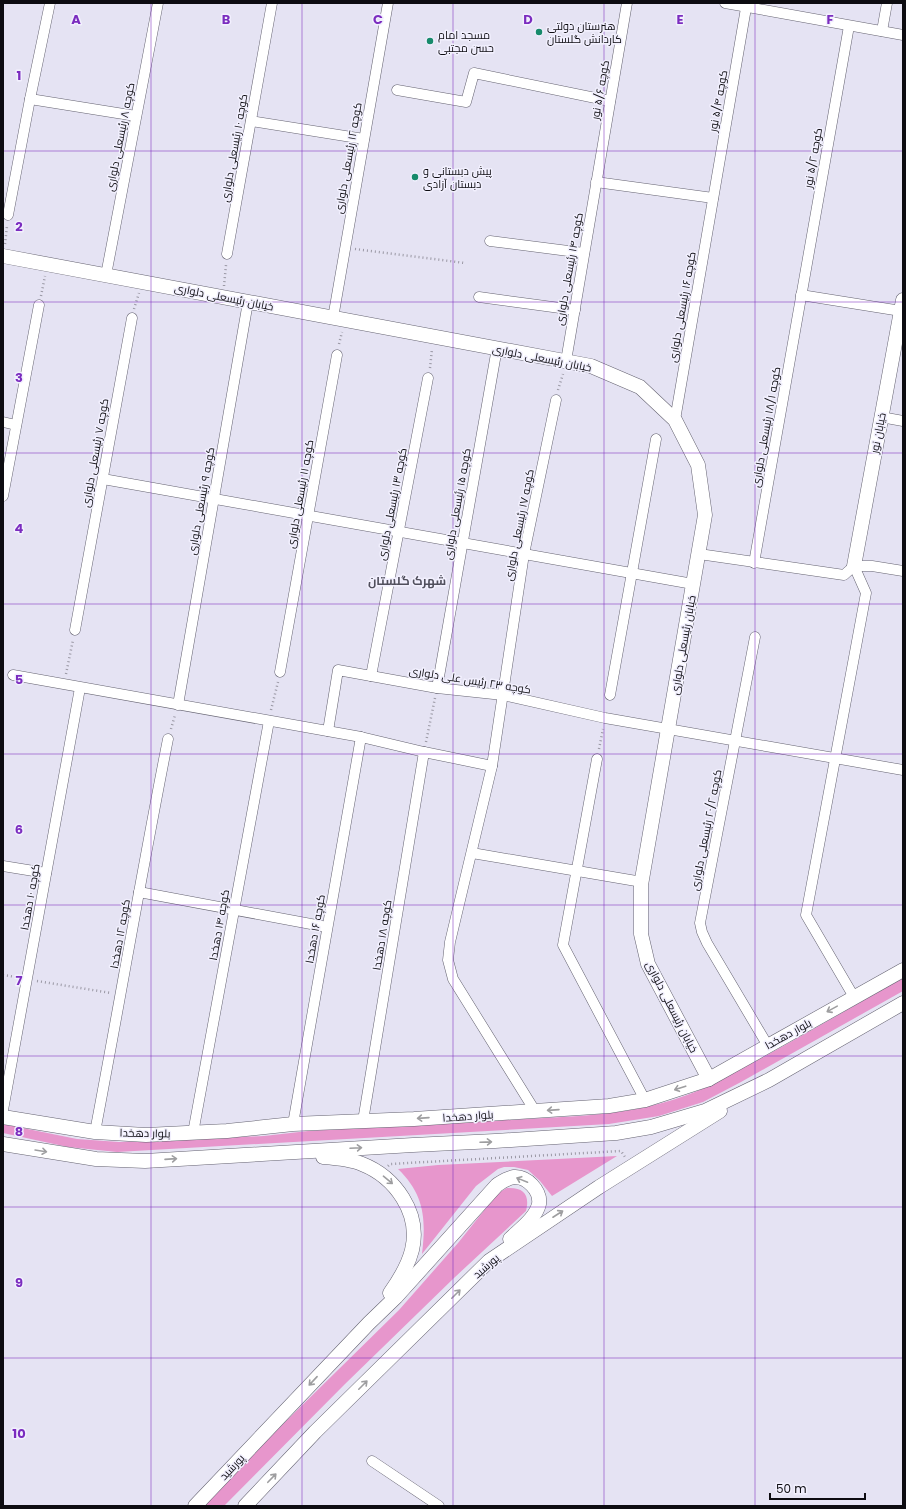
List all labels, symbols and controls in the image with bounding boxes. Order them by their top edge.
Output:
text: A [71,10,81,29]
text: B [222,10,231,29]
text: C [373,10,383,29]
text: D [523,10,533,29]
text: E [676,10,684,29]
text: F [826,10,834,29]
place label: هنرستان دولتی کاردانش گلستان [547,18,622,47]
place label: مسجد امام حسن مجتبی [438,27,494,56]
marker: هنرستان دولتی کاردانش گلستان [534,27,544,37]
marker: مسجد امام حسن مجتبی [425,36,435,46]
street label: کوچه ۵/۶ نور [587,59,613,122]
text: 1 [17,66,21,85]
street label: کوچه ۵/۴ نور [705,69,731,134]
street label: کوچه ۸ رئیسعلی دلواری [102,81,138,193]
street label: کوچه ۱۰ رئیسعلی دلواری [217,92,251,203]
street label: کوچه ۱۲ رئیسعلی دلواری [330,101,366,215]
street label: کوچه ۵/۲ نور [800,127,826,190]
place label: پیش دبستانی و دبستان آزادی [423,163,492,192]
marker: پیش دبستانی و دبستان آزادی [410,172,420,182]
street label: کوچه ۱۴ رئیسعلی دلواری [551,211,587,327]
text: 2 [15,217,23,236]
street label: کوچه ۱۶ رئیسعلی دلواری [664,250,700,364]
street label: خیابان رئیسعلی دلواری [173,280,275,314]
street label: خیابان رئیسعلی دلواری [491,341,593,375]
street label: کوچه ۱۸/۱ رئیسعلی دلواری [747,365,785,489]
text: 3 [15,368,23,387]
street label: کوچه ۷ رئیسعلی دلواری [78,397,112,509]
street label: خیابان نور [866,411,890,456]
street label: کوچه ۱۱ رئیسعلی دلواری [283,438,317,550]
street label: کوچه ۹ رئیسعلی دلواری [184,446,218,556]
street label: کوچه ۱۳ رئیسعلی دلواری [373,446,411,562]
street label: کوچه ۱۵ رئیسعلی دلواری [439,447,475,561]
street label: کوچه ۱۷ رئیسعلی دلواری [500,467,538,582]
text: 4 [15,519,24,538]
district label: شهرک گلستان [368,572,446,589]
street label: خیابان رئیسعلی دلواری [666,594,700,696]
street label: کوچه ۲۳ رئیس علی دلواری [408,662,532,698]
text: 5 [15,670,23,689]
street label: کوچه ۲۰/۲ رئیسعلی دلواری [686,768,726,892]
text: 6 [15,820,23,839]
street label: کوچه ۱۰ دهخدا [16,862,44,932]
street label: کوچه ۱۴ دهخدا [205,888,233,962]
street label: کوچه ۱۶ دهخدا [301,893,329,965]
street label: کوچه ۱۲ دهخدا [106,898,134,970]
street label: کوچه ۱۸ دهخدا [369,898,396,972]
street label: خیابان رئیسعلی دلواری [642,958,702,1056]
text: 7 [16,971,23,990]
one-way arrow [826,1006,838,1014]
street label: بلوار دهخدا [762,1015,814,1053]
one-way arrow [674,1085,687,1092]
street label: بلوار دهخدا [442,1106,494,1126]
one-way arrow [547,1106,560,1114]
one-way arrow [417,1115,430,1122]
text: 8 [15,1122,23,1141]
street label: بلوار دهخدا [119,1125,171,1141]
one-way arrow [479,1138,492,1145]
one-way arrow [349,1144,362,1151]
one-way arrow [35,1147,48,1155]
one-way arrow [164,1156,177,1163]
one-way arrow [383,1176,394,1185]
one-way arrow [516,1176,528,1183]
one-way arrow [552,1210,563,1218]
street label: پورشید [469,1250,503,1282]
text: 9 [15,1273,23,1292]
one-way arrow [451,1289,461,1299]
one-way arrow [308,1376,318,1386]
one-way arrow [358,1380,368,1390]
text: 10 [12,1424,26,1443]
street label: پورشید [216,1450,248,1484]
one-way arrow [267,1473,277,1483]
scale bar [770,1475,865,1501]
text: 50 m [776,1480,807,1497]

